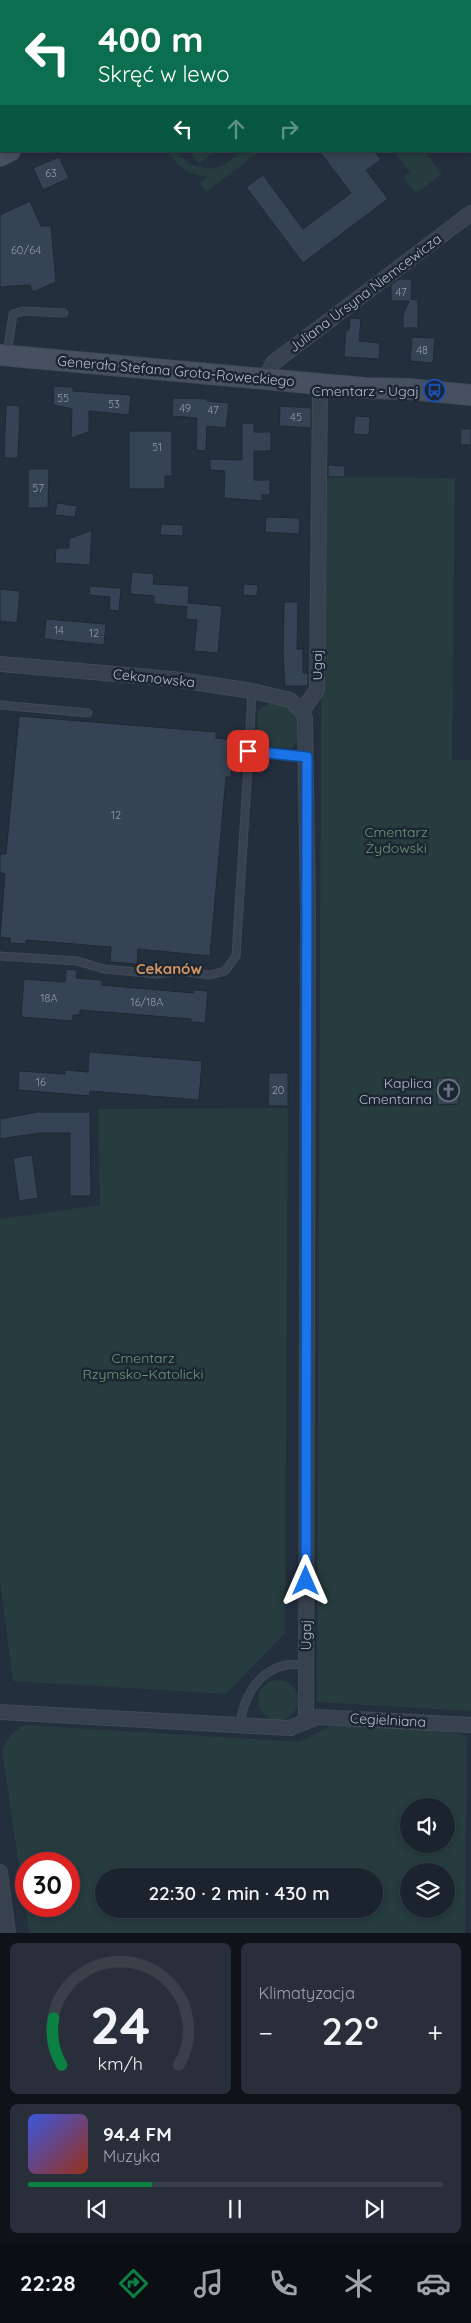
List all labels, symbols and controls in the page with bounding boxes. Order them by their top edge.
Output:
text: 400 m [98,17,204,61]
icon: left [15,20,80,85]
text: Skręć w lewo [98,60,230,88]
icon: left [169,115,197,143]
icon: ahead [222,115,250,143]
icon: right [275,115,303,143]
house number: 63 [45,166,57,180]
street label: Juliana Ursyna Niemcewicza [285,230,445,356]
house number: 60/64 [11,243,41,257]
house number: 47 [395,285,407,299]
house number: 48 [416,343,428,357]
street label: Generała Stefana Grota-Roweckiego [57,352,295,390]
bus stop icon: Cmentarz - Ugaj [423,379,447,403]
place label: Cmentarz - Ugaj [312,382,419,400]
house number: 55 [57,391,69,405]
house number: 53 [108,397,120,411]
house number: 49 [179,401,191,415]
house number: 47 [207,403,219,417]
house number: 45 [290,410,302,424]
house number: 51 [152,440,162,454]
house number: 57 [32,481,44,495]
house number: 14 [54,623,64,637]
house number: 12 [89,626,99,640]
street label: Ugaj [308,650,326,680]
street label: Cekanowska [112,665,196,691]
pin [227,730,269,772]
icon: arrive [234,737,262,765]
house number: 12 [111,808,121,822]
park label: Cmentarz Żydowski [364,823,428,857]
district label: Cekanów [136,959,202,978]
house number: 18A [40,991,58,1005]
house number: 16/18A [131,995,163,1009]
place label: Kaplica Cmentarna [359,1074,432,1108]
house number: 16 [36,1075,46,1089]
church icon: Kaplica Cmentarna [436,1079,460,1103]
house number: 20 [272,1083,284,1097]
park label: Cmentarz Rzymsko–Katolicki [82,1349,204,1383]
position arrow [279,1554,331,1606]
street label: Ugaj [297,1619,315,1651]
street label: Cegielniana [350,1709,426,1731]
map controls [400,1798,455,1918]
button: sound [400,1798,455,1853]
speed limit sign: 30 [15,1852,80,1917]
button: layers [400,1863,455,1918]
text: 22:30 · 2 min · 430 m [148,1881,330,1905]
text: Klimatyzacja [259,1983,355,2003]
text: 24 [90,1992,150,2057]
text: 22° [322,2007,379,2055]
text: − [259,2015,273,2050]
text: + [427,2015,443,2050]
text: km/h [98,2052,143,2074]
text: 94.4 FM [103,2122,172,2146]
text: Muzyka [103,2146,160,2166]
icon: previous [83,2195,111,2223]
icon: pause [221,2195,249,2223]
icon: next [360,2195,388,2223]
icon: directions [116,2266,151,2301]
icon: music [191,2266,226,2301]
icon: phone [266,2266,301,2301]
icon: climate [341,2266,376,2301]
icon: car [416,2266,451,2301]
text: 22:28 [20,2269,76,2297]

